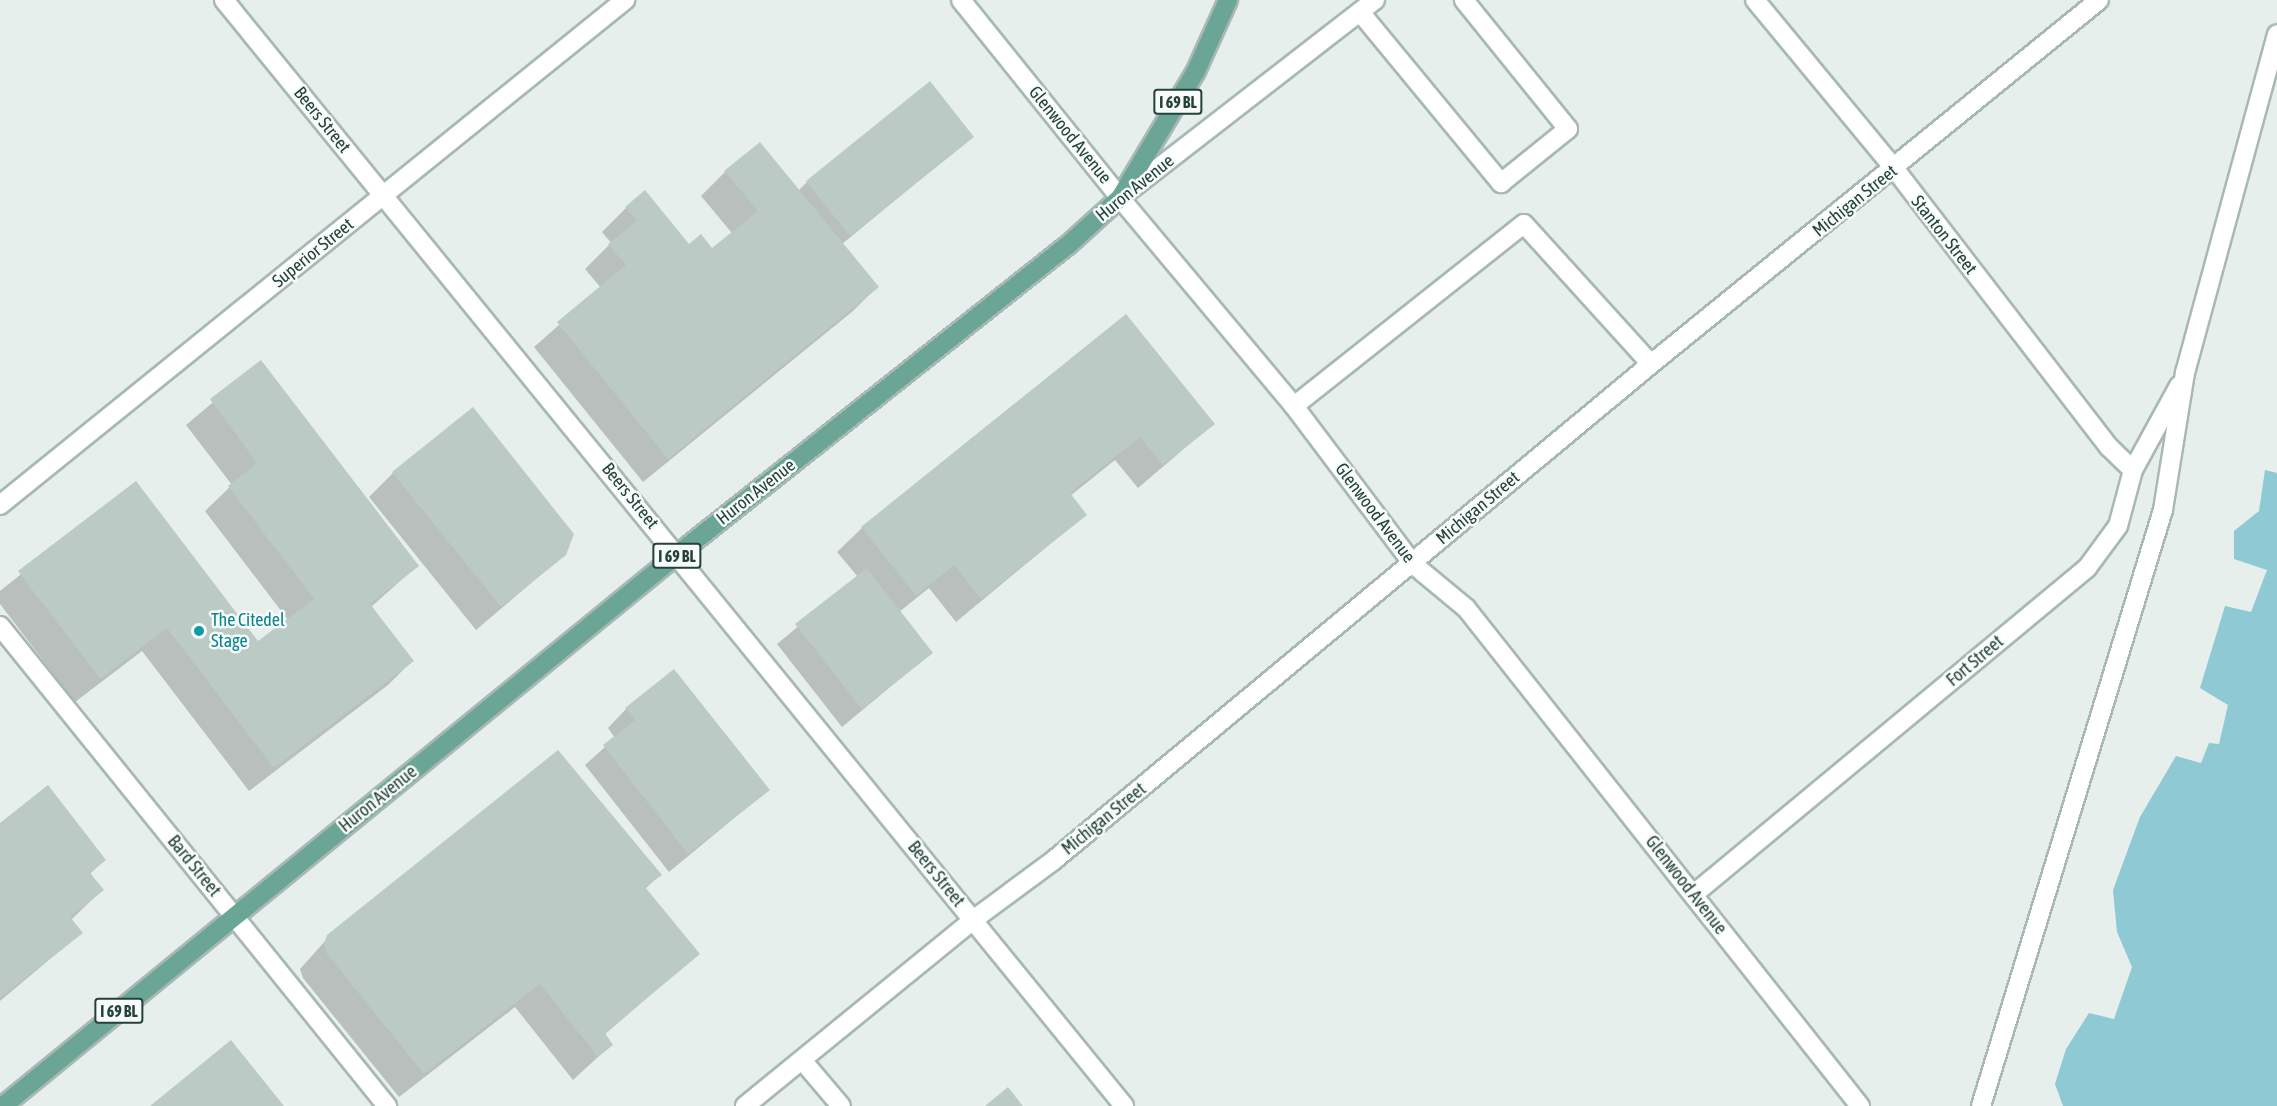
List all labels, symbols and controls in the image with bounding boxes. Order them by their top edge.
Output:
street label: Glenwood Avenue [1024,82,1116,188]
street label: Beers Street [289,83,355,157]
road number: I 69 BL [1152,89,1204,115]
street label: Huron Avenue [1092,150,1178,226]
street label: Michigan Street [1809,160,1901,242]
street label: Stanton Street [1907,191,1981,279]
street label: Superior Street [268,214,358,292]
street label: Huron Avenue [712,455,800,529]
street label: Beers Street [597,459,663,533]
street label: Glenwood Avenue [1330,459,1420,567]
street label: Michigan Street [1432,467,1524,549]
road number: I 69 BL [652,543,702,569]
place label: The Citedel Stage [211,610,285,652]
marker: The Citedel Stage [192,624,206,638]
street label: Fort Street [1942,631,2008,691]
street label: Huron Avenue [335,761,421,837]
street label: Michigan Street [1058,778,1150,860]
street label: Bard Street [163,831,225,901]
street label: Glenwood Avenue [1641,831,1731,939]
street label: Beers Street [903,837,969,911]
road number: I 69 BL [94,998,144,1024]

